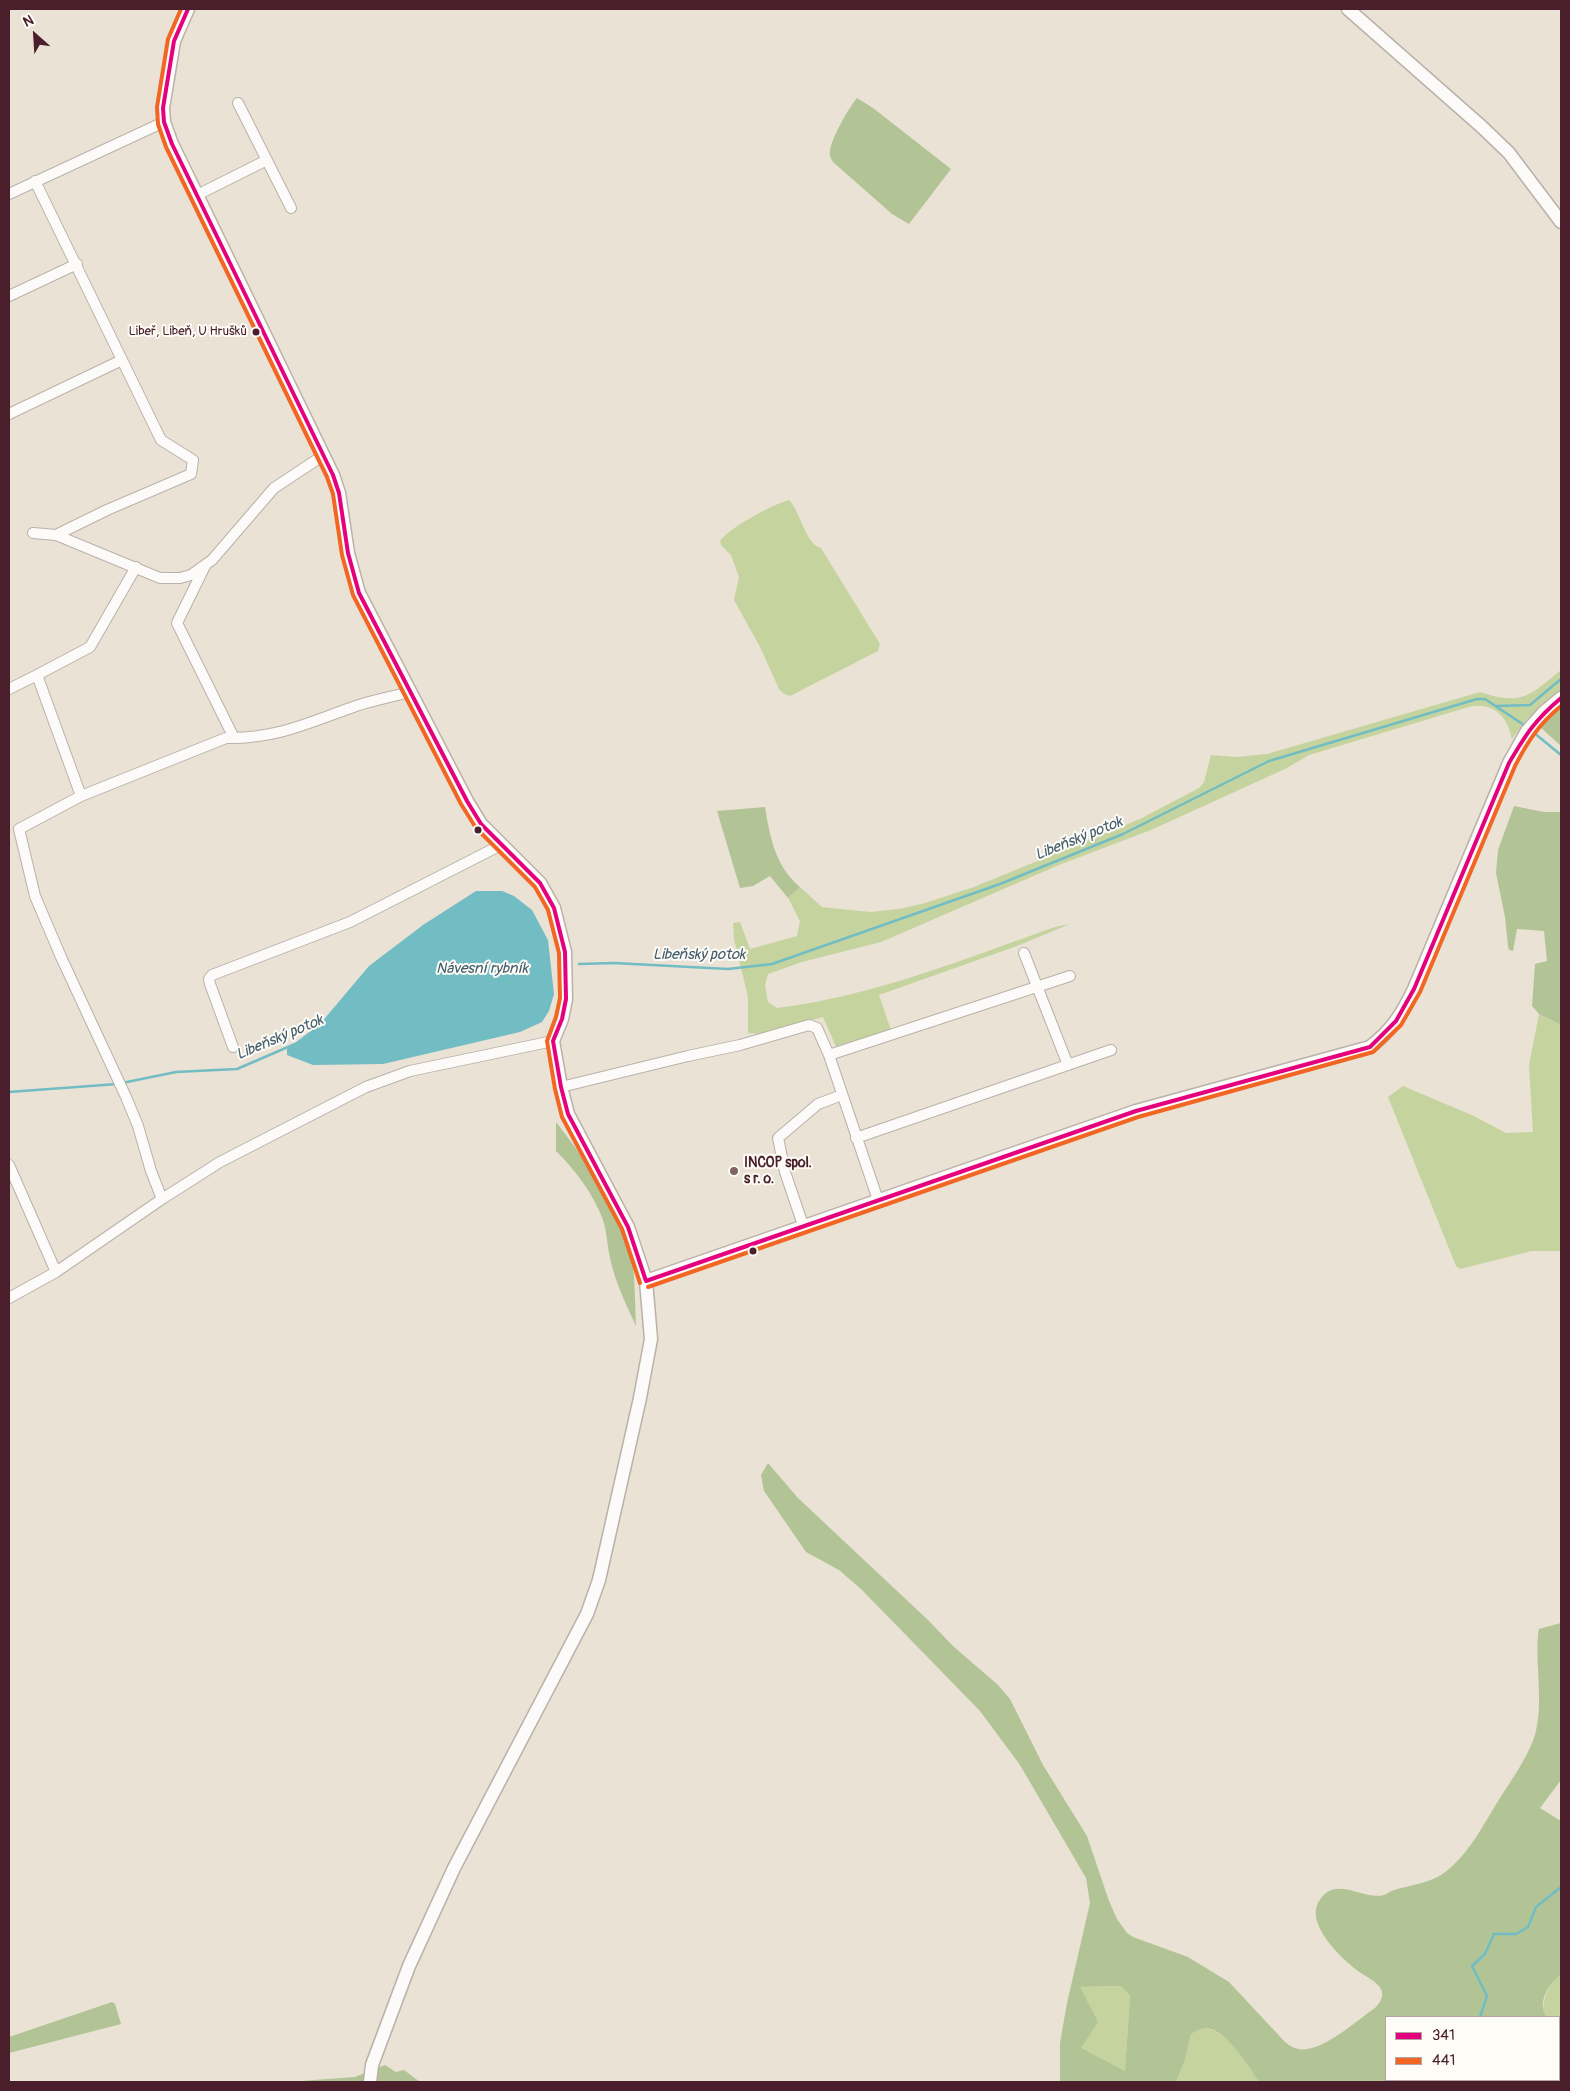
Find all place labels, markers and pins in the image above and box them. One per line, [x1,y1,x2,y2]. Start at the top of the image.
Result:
place label: Libeř, Libeň, U Hrušků [129,324,247,340]
marker: Libeř, Libeň, U Hrušků [251,327,261,337]
unlabelled marker [473,825,483,835]
place label: INCOP spol. s r. o. [744,1155,812,1188]
marker: INCOP spol. s r. o. [728,1165,740,1177]
unlabelled marker [748,1246,758,1256]

